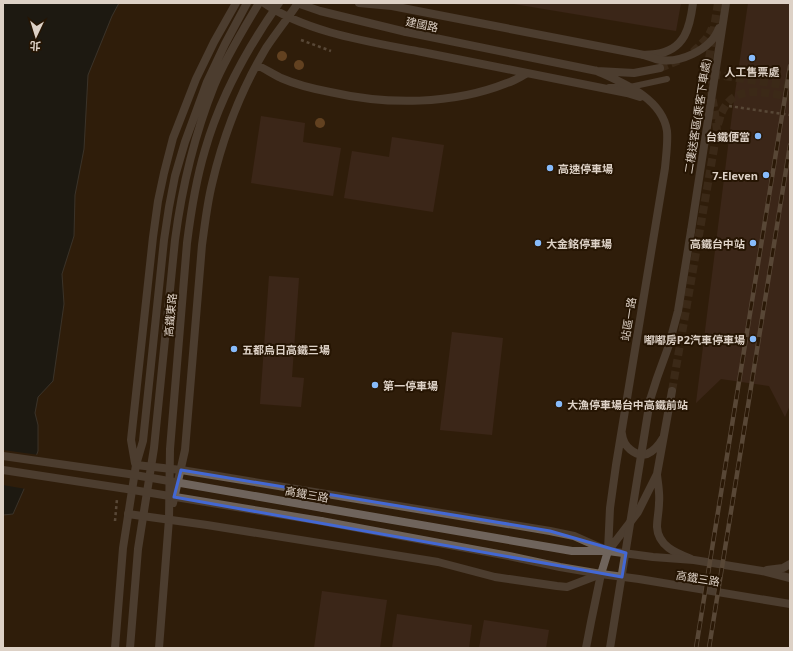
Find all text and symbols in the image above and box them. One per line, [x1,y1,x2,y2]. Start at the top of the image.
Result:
street label: 建國路 [404,13,440,35]
north arrow [16,16,56,56]
text: 北 [29,39,41,54]
marker: 人工售票處 [747,53,757,63]
street label: 二樓送客區(乘客下車處) [680,57,714,175]
place label: 人工售票處 [725,64,780,79]
place label: 台鐵便當 [706,129,750,144]
marker: 台鐵便當 [753,131,763,141]
place label: 高速停車場 [558,161,613,176]
marker: 高速停車場 [545,163,555,173]
place label: 7-Eleven [712,168,758,183]
marker: 7-Eleven [761,170,771,180]
place label: 大金銘停車場 [546,236,612,251]
place label: 高鐵台中站 [690,236,745,251]
marker: 大金銘停車場 [533,238,543,248]
marker: 高鐵台中站 [748,238,758,248]
street label: 高鐵東路 [161,292,179,338]
street label: 站區一路 [617,296,639,342]
place label: 嘟嘟房P2汽車停車場 [644,332,745,347]
marker: 嘟嘟房P2汽車停車場 [748,334,758,344]
place label: 五都烏日高鐵三場 [242,342,330,357]
marker: 五都烏日高鐵三場 [229,344,239,354]
place label: 第一停車場 [383,378,438,393]
marker: 第一停車場 [370,380,380,390]
place label: 大漁停車場台中高鐵前站 [567,397,688,412]
marker: 大漁停車場台中高鐵前站 [554,399,564,409]
street label: 高鐵三路 [284,483,330,505]
street label: 高鐵三路 [675,567,721,589]

